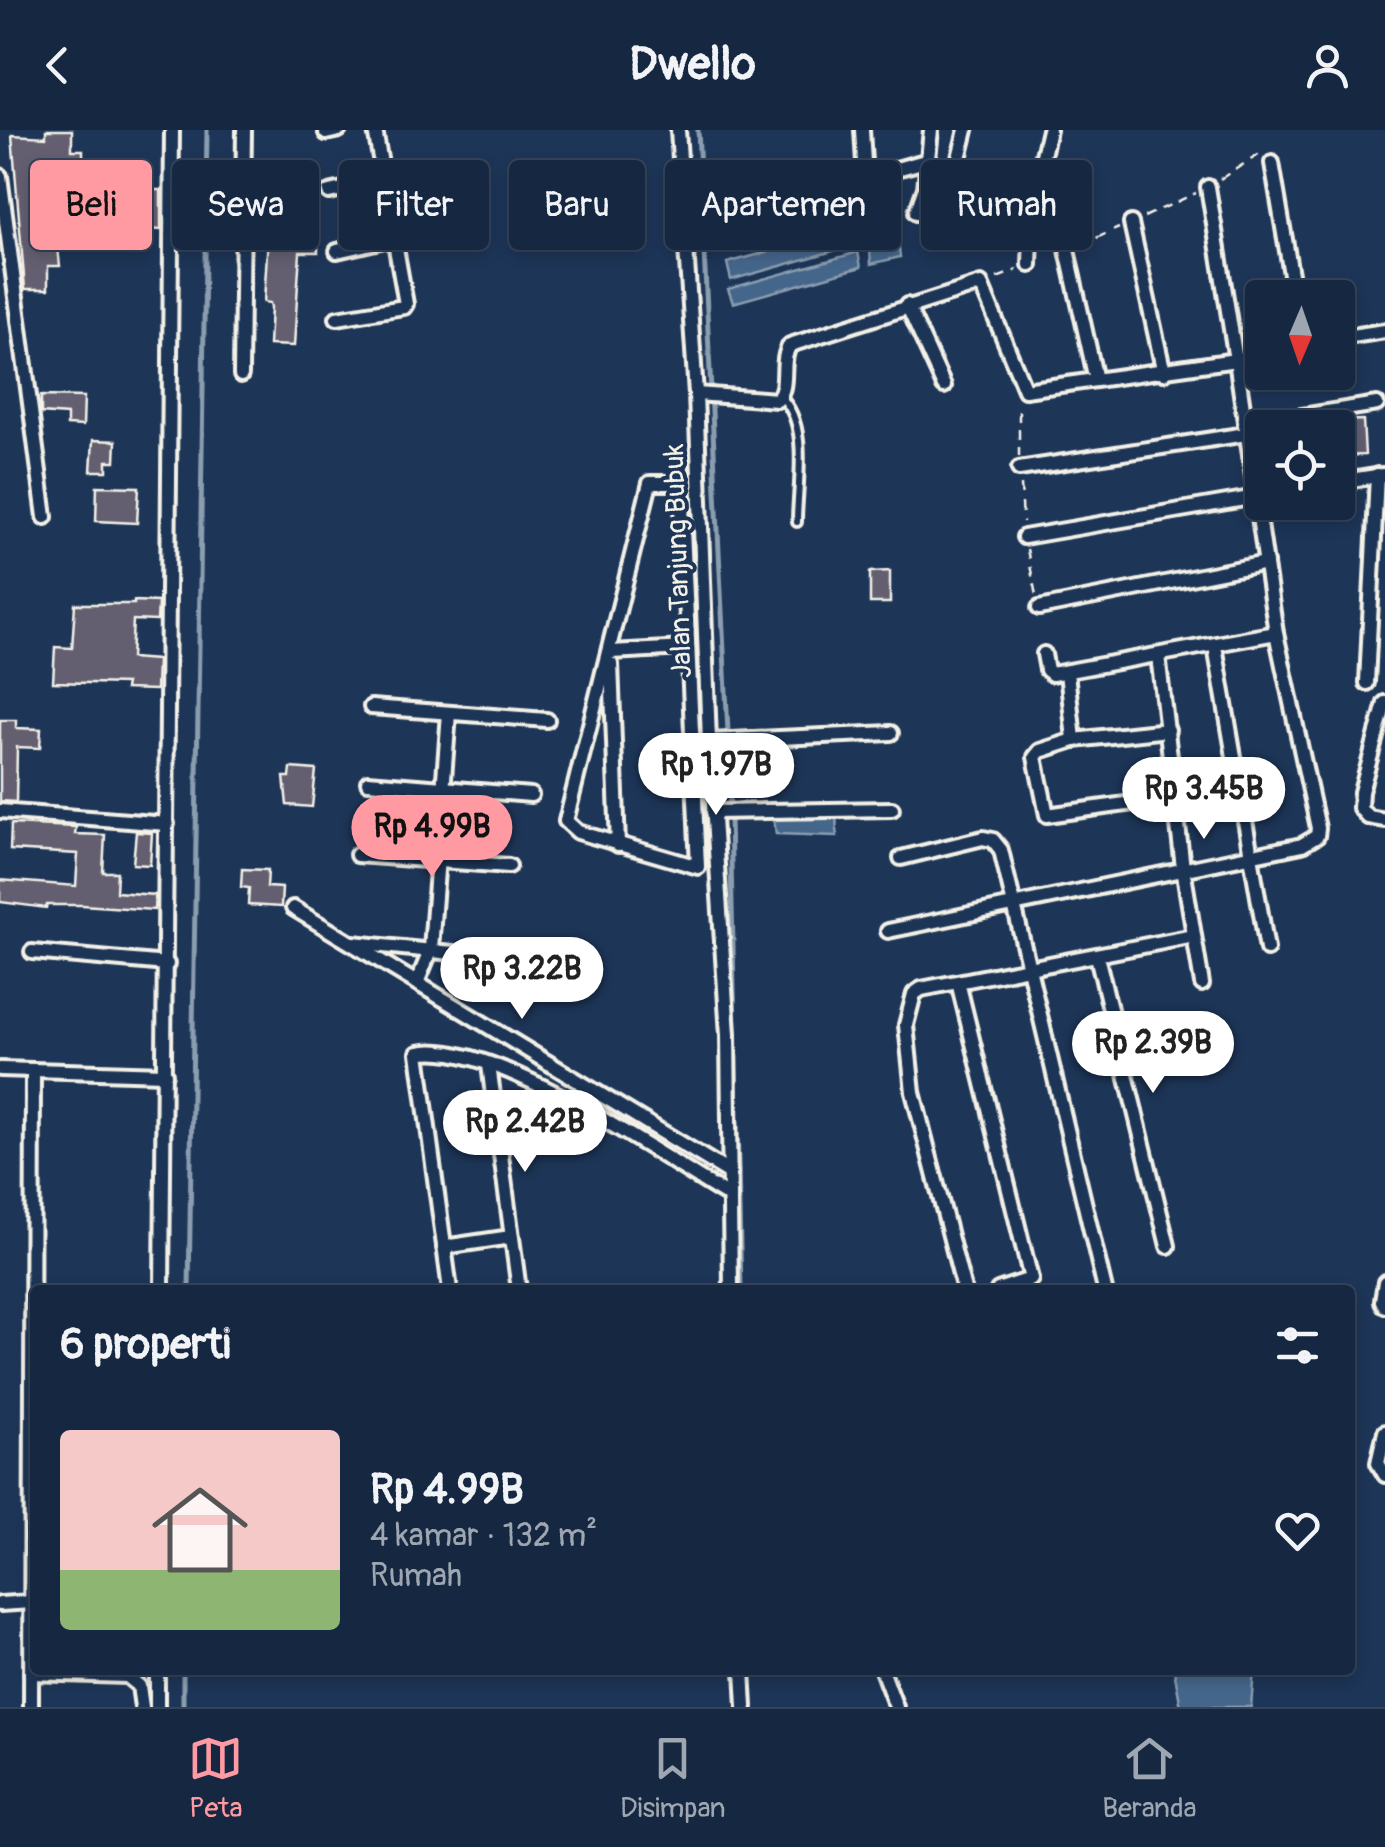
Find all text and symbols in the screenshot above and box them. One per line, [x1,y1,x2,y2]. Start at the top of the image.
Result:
text: Dwello [629,37,756,93]
icon: back [30,38,85,93]
icon: person [1300,38,1355,93]
chip: Beli [30,160,152,250]
chip: Sewa [172,160,319,250]
chip: Filter [339,160,489,250]
chip: Baru [509,160,645,250]
chip: Apartemen [665,160,901,250]
chip: Rumah [921,160,1092,250]
north arrow [1245,280,1355,390]
map controls [1245,280,1355,520]
button: locate [1245,410,1355,520]
street label: Jalan Tanjung Bubuk [657,443,700,679]
pin: Rp 1.97B [613,733,819,818]
text: Rp 1.97B [660,745,772,785]
pin: Rp 3.45B [1101,757,1307,842]
text: Rp 3.45B [1144,769,1264,809]
pin: Rp 4.99B [329,795,535,880]
text: Rp 4.99B [373,807,491,847]
pin: Rp 3.22B [419,937,625,1022]
text: Rp 3.22B [462,949,582,989]
pin: Rp 2.39B [1050,1011,1256,1096]
text: Rp 2.39B [1094,1023,1212,1063]
pin: Rp 2.42B [422,1090,628,1175]
text: Rp 2.42B [465,1102,585,1142]
icon: filters [1270,1318,1325,1373]
text: 6 properti [60,1319,230,1371]
text: Rp 4.99B [370,1464,524,1516]
icon: home [140,1470,260,1590]
icon: heart [1270,1503,1325,1558]
text: 4 kamar · 132 m² [370,1516,597,1556]
text: Rumah [370,1556,462,1596]
tab: Peta [188,1731,243,1826]
tab: Disimpan [620,1731,726,1826]
tab: Beranda [1102,1731,1197,1826]

